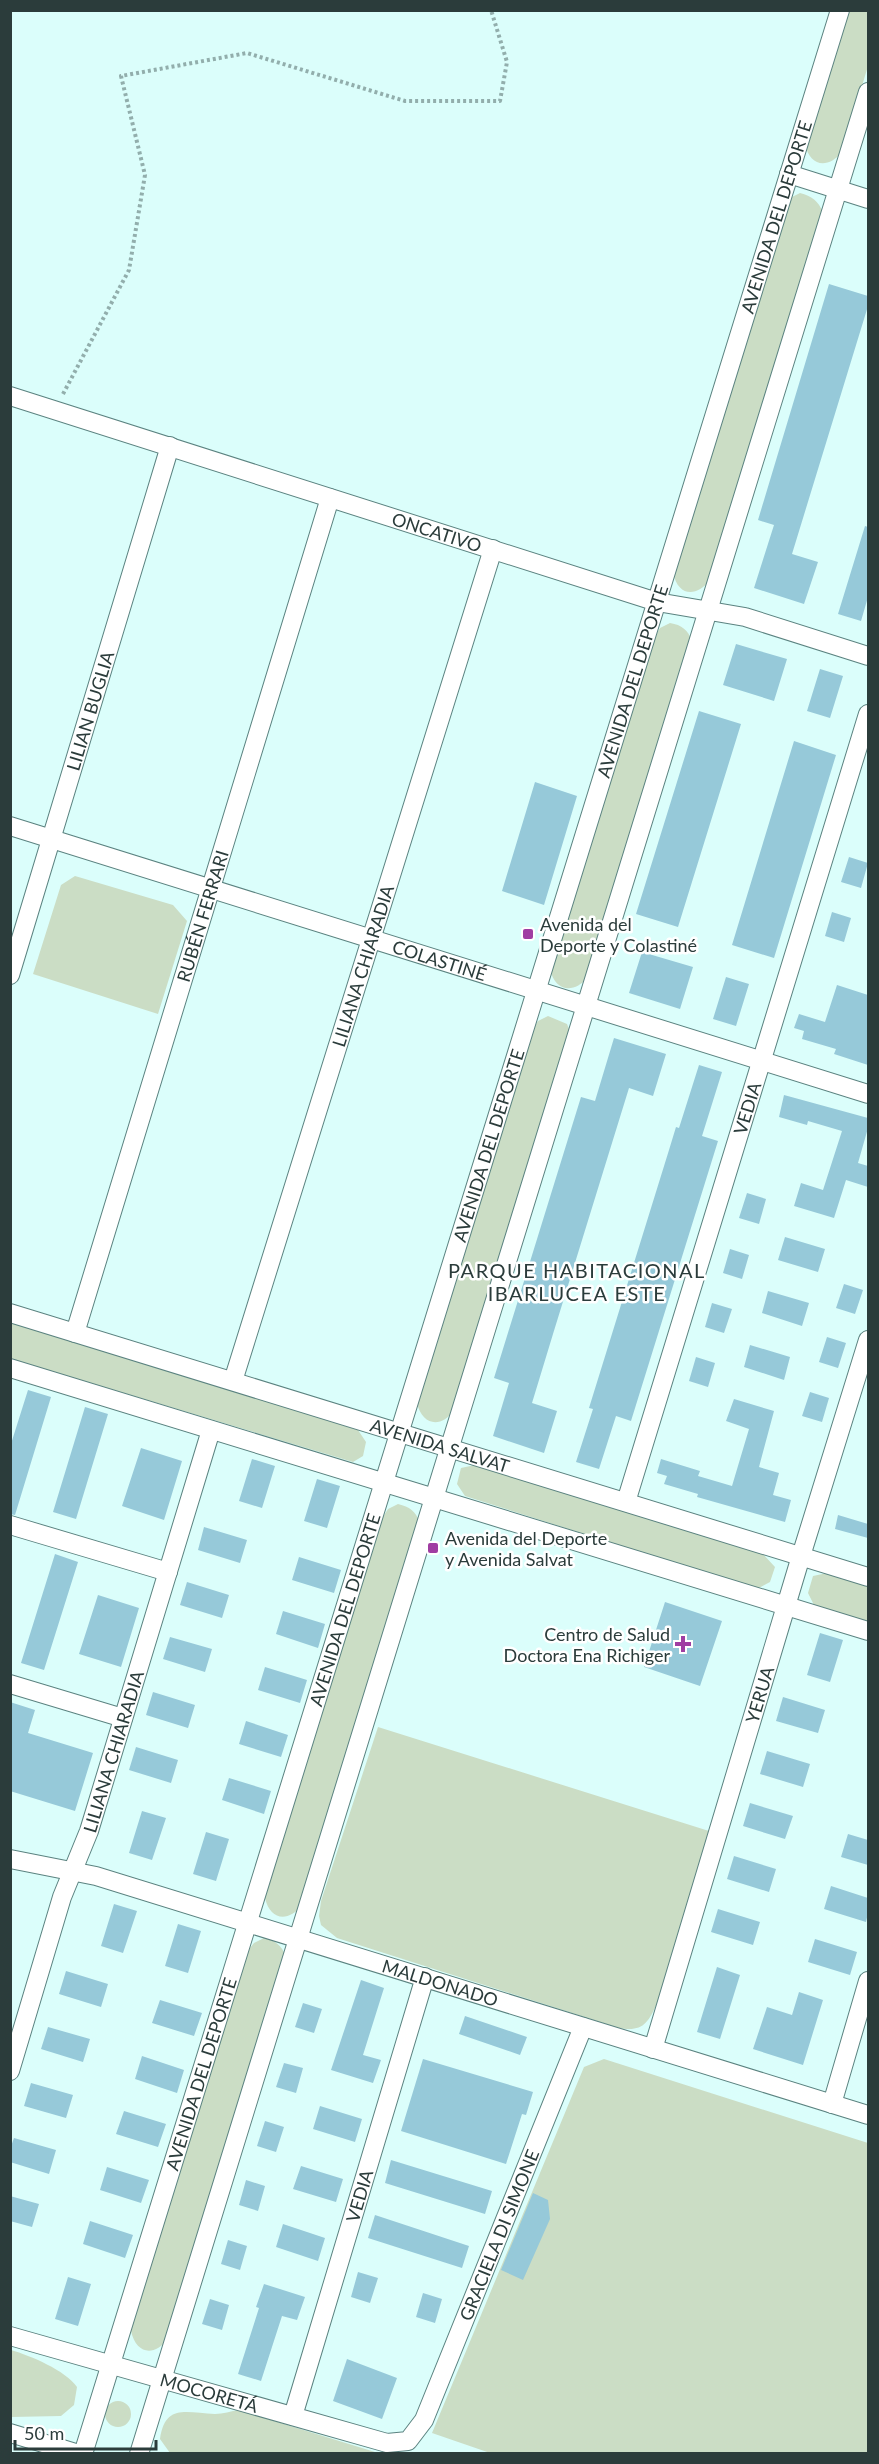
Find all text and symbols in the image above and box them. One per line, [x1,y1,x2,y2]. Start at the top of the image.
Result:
street label: AVENIDA DEL DEPORTE [736,118,816,316]
street label: ONCATIVO [389,507,485,557]
street label: AVENIDA DEL DEPORTE [592,582,672,780]
street label: LILIAN BUGLIA [61,648,119,773]
street label: RUBÉN FERRARI [172,848,233,985]
street label: LILIANA CHIARADIA [327,881,399,1049]
place label: Avenida del Deporte y Colastiné [540,913,697,956]
marker: Avenida del Deporte y Colastiné [521,927,535,941]
street label: COLASTINÉ [390,935,489,985]
street label: AVENIDA DEL DEPORTE [448,1046,529,1245]
street label: VEDIA [729,1079,766,1137]
district label: PARQUE HABITACIONAL IBARLUCEA ESTE [448,1258,706,1305]
street label: AVENIDA SALVAT [368,1414,513,1477]
street label: AVENIDA DEL DEPORTE [304,1510,385,1709]
place label: Avenida del Deporte y Avenida Salvat [445,1527,607,1570]
marker: Avenida del Deporte y Avenida Salvat [426,1541,440,1555]
place label: Centro de Salud Doctora Ena Richiger [504,1623,670,1666]
marker: Centro de Salud Doctora Ena Richiger [674,1635,692,1653]
street label: YERUA [741,1663,778,1726]
street label: LILIANA CHIARADIA [78,1667,148,1835]
street label: MALDONADO [379,1954,501,2011]
street label: AVENIDA DEL DEPORTE [161,1975,241,2173]
street label: GRACIELA DI SIMONE [454,2146,543,2324]
street label: VEDIA [341,2166,378,2225]
street label: MOCORETÁ [158,2368,261,2417]
scale bar [15,2413,156,2451]
text: 50 m [24,2422,64,2444]

